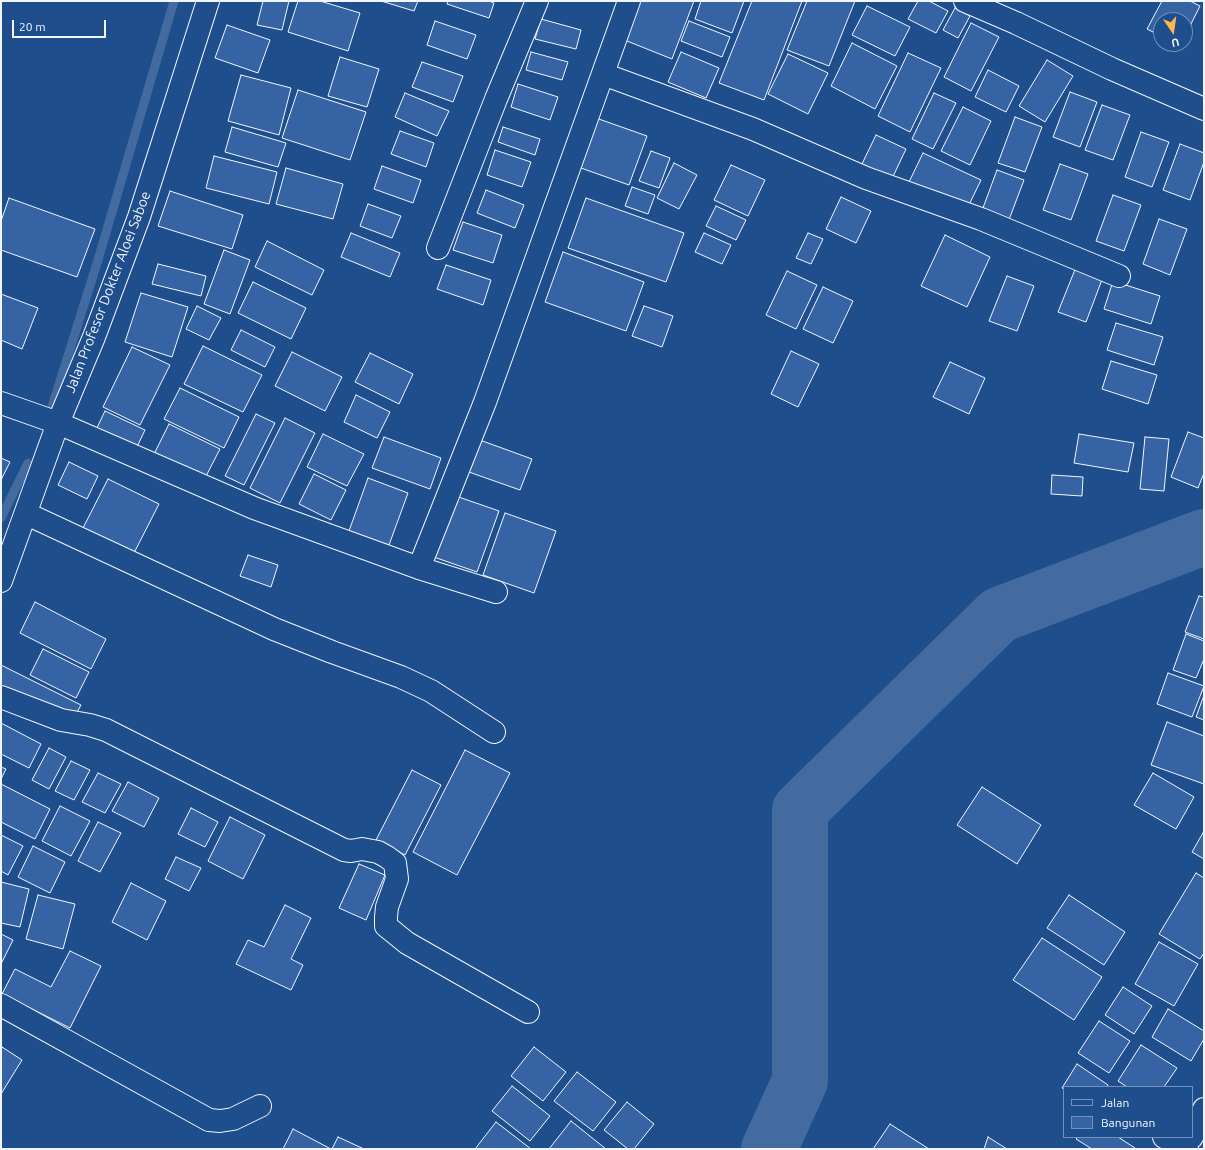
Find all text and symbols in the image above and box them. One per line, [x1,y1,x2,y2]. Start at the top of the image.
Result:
scale bar [14,12,108,38]
north arrow [1153,12,1193,52]
text: 20 m [19,20,46,33]
text: U [1170,36,1181,49]
street label: Jalan Profesor Dokter Aloei Saboe [62,189,154,395]
legend [1063,1086,1193,1138]
text: Jalan [1101,1096,1129,1109]
text: Bangunan [1101,1116,1155,1129]

